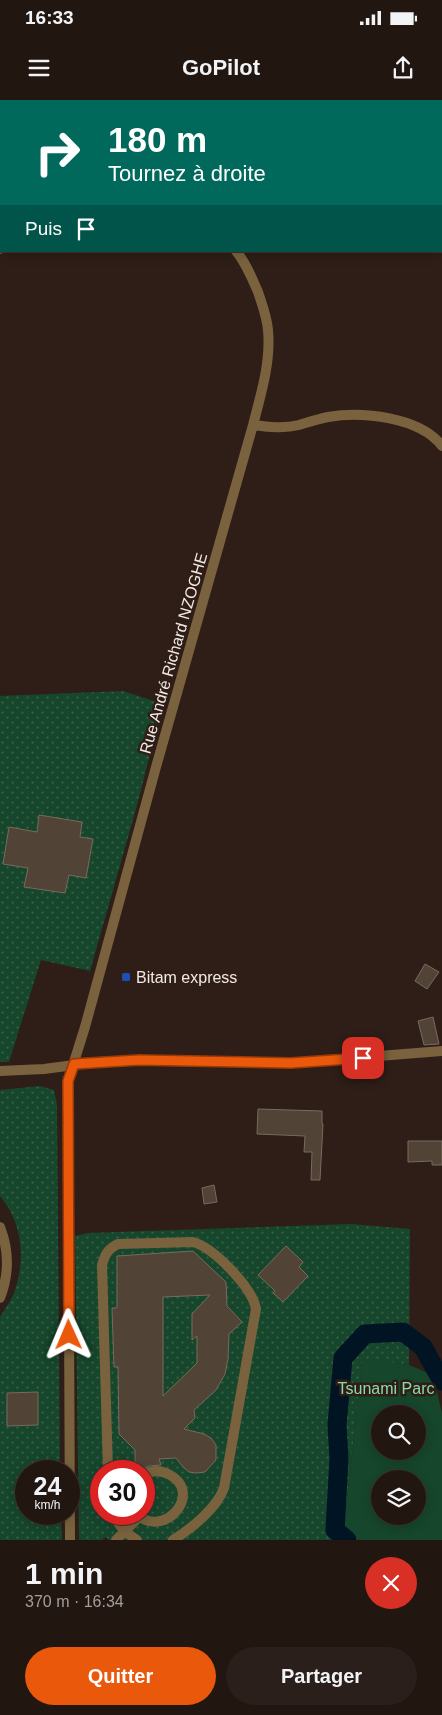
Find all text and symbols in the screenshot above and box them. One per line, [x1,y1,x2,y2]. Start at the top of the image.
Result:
text: 16:33 [25,7,74,28]
icon: menu [25,54,53,82]
icon: share [389,54,417,82]
text: GoPilot [182,55,260,80]
icon: right [25,120,90,185]
text: 180 m [108,120,207,159]
text: Tournez à droite [108,161,266,186]
icon: arrive [72,215,100,243]
text: Puis [25,218,62,239]
street label: Rue André Richard NZOGHE [137,551,210,755]
place label: Bitam express [136,969,237,986]
marker: Bitam express [120,971,132,983]
pin [342,1037,384,1079]
icon: arrive [349,1044,377,1072]
position arrow [42,1308,94,1360]
park label: Tsunami Parc [338,1380,434,1397]
map controls [371,1405,426,1525]
button: search [371,1405,426,1460]
speed limit sign: 30 [90,1460,155,1525]
button: layers [371,1470,426,1525]
text: 24 [34,1472,61,1500]
text: km/h [34,1498,61,1512]
text: 1 min [25,1557,103,1590]
button: close [365,1557,417,1609]
text: 370 m · 16:34 [25,1593,124,1610]
button: Quitter [25,1647,216,1705]
button: Partager [226,1647,417,1705]

